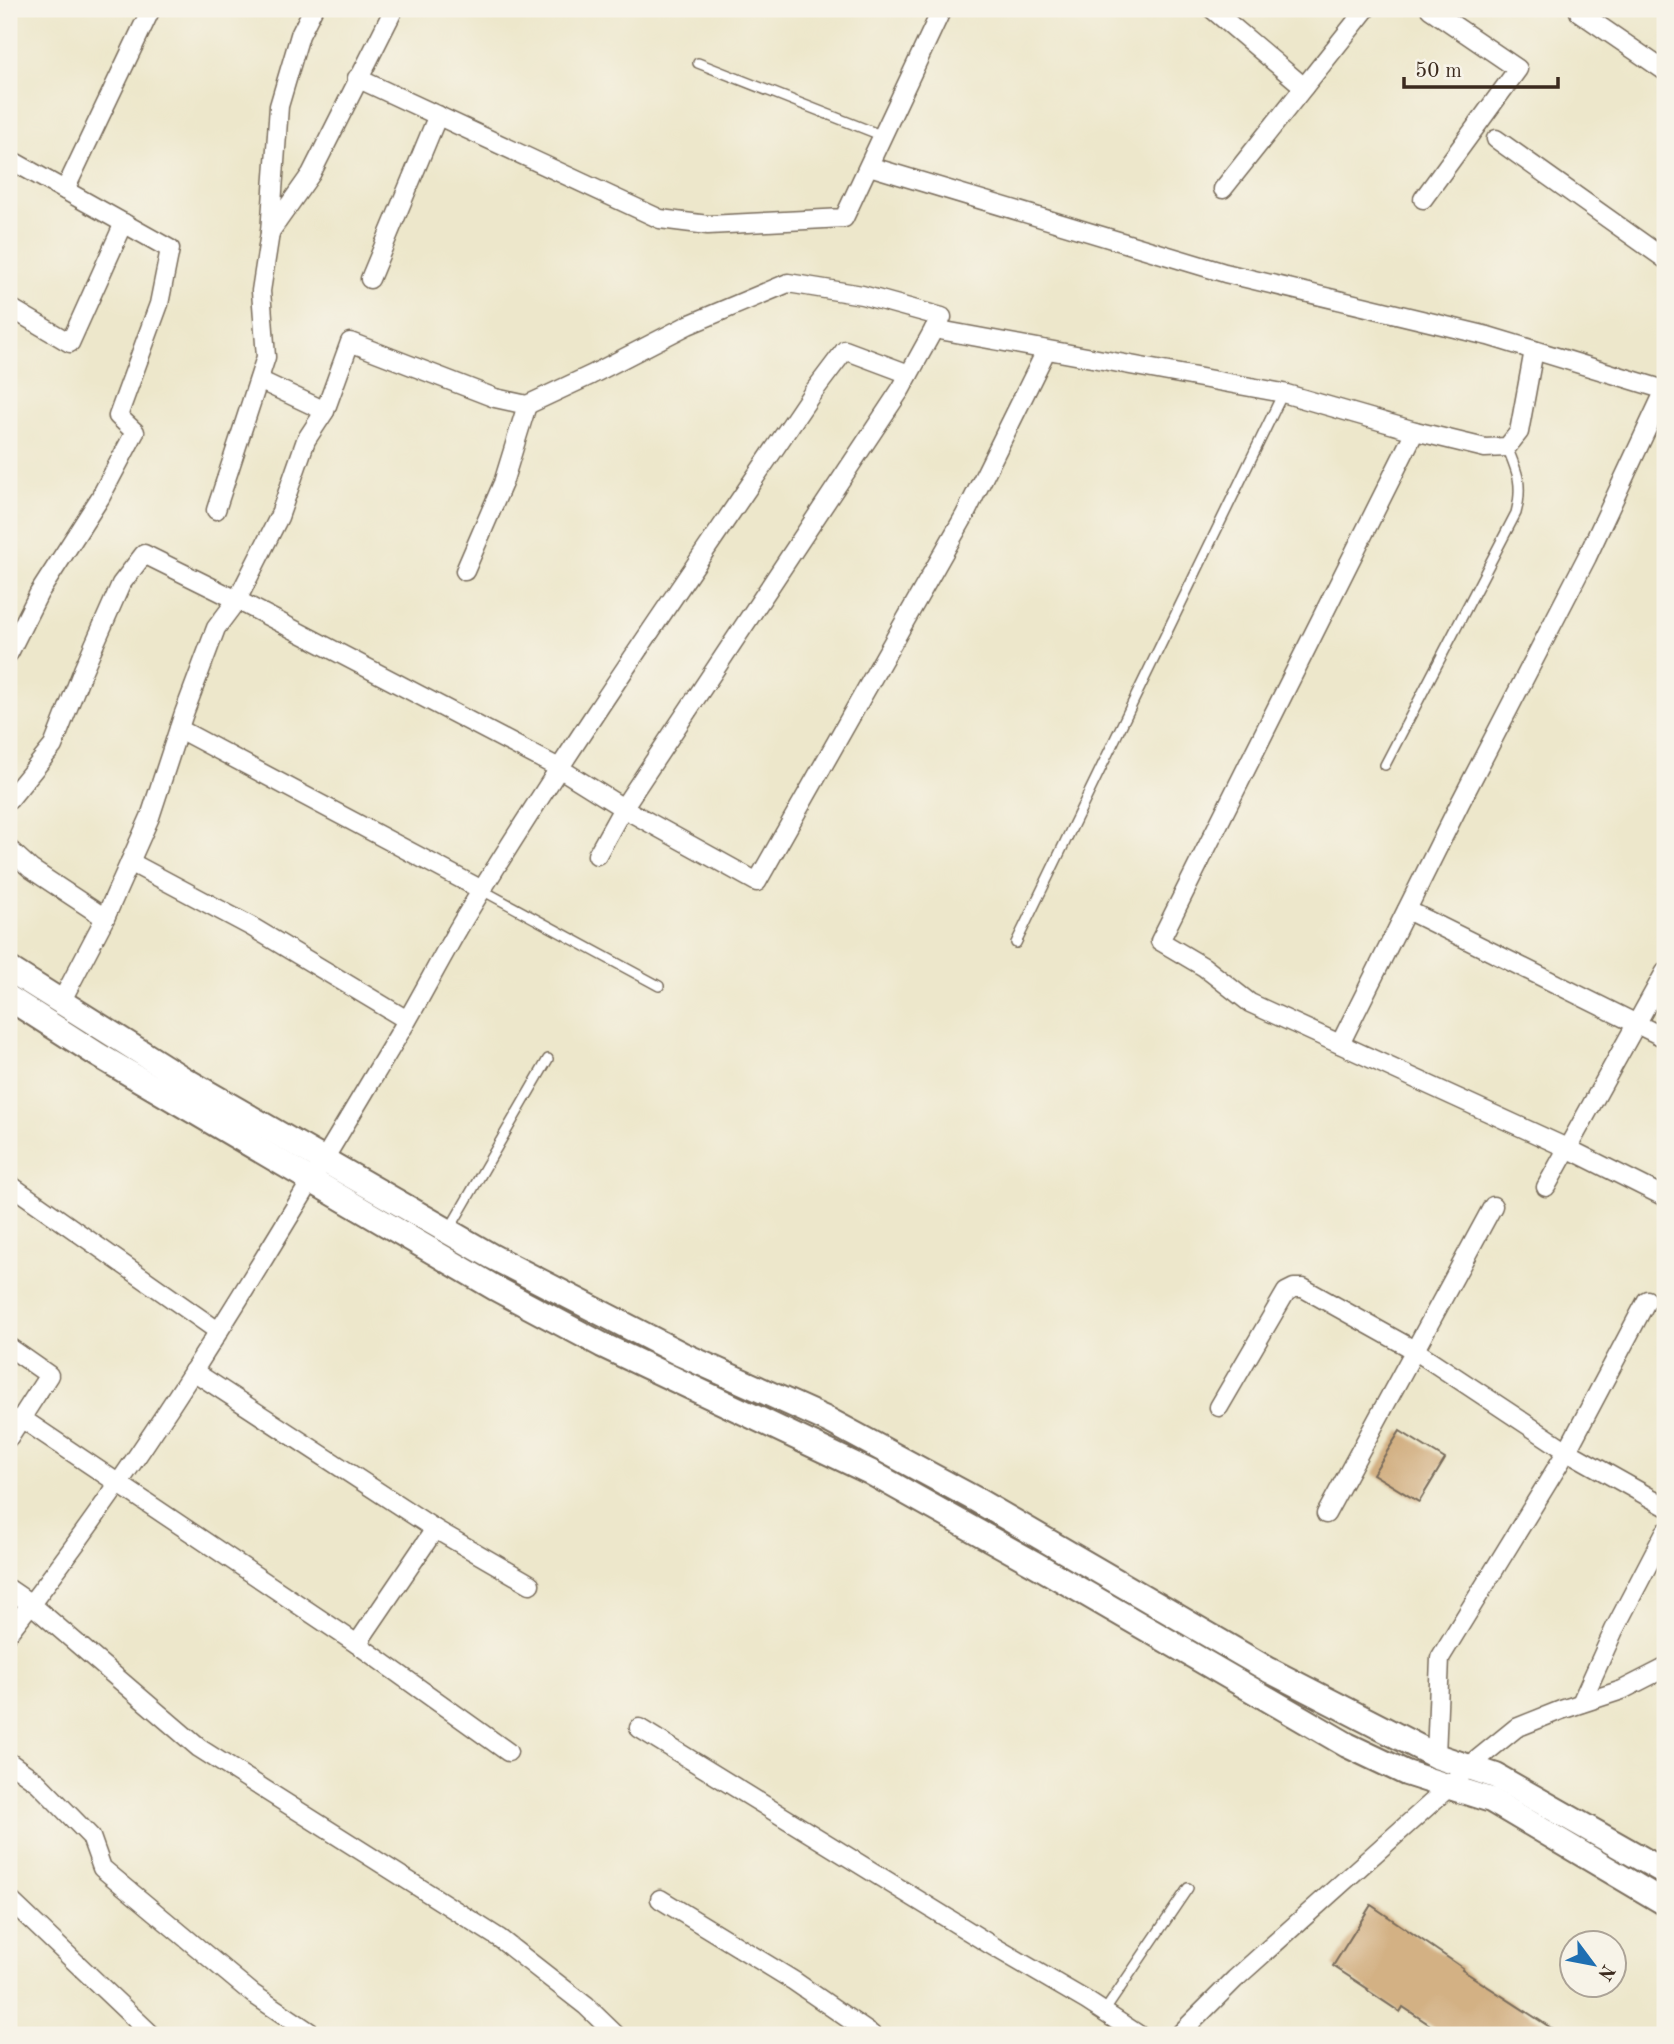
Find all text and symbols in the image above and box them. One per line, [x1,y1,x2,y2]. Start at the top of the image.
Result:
scale bar [1404,46,1558,90]
text: 50 m [1415,61,1462,82]
north arrow [1558,1928,1628,1998]
text: N [1593,1960,1617,1983]

